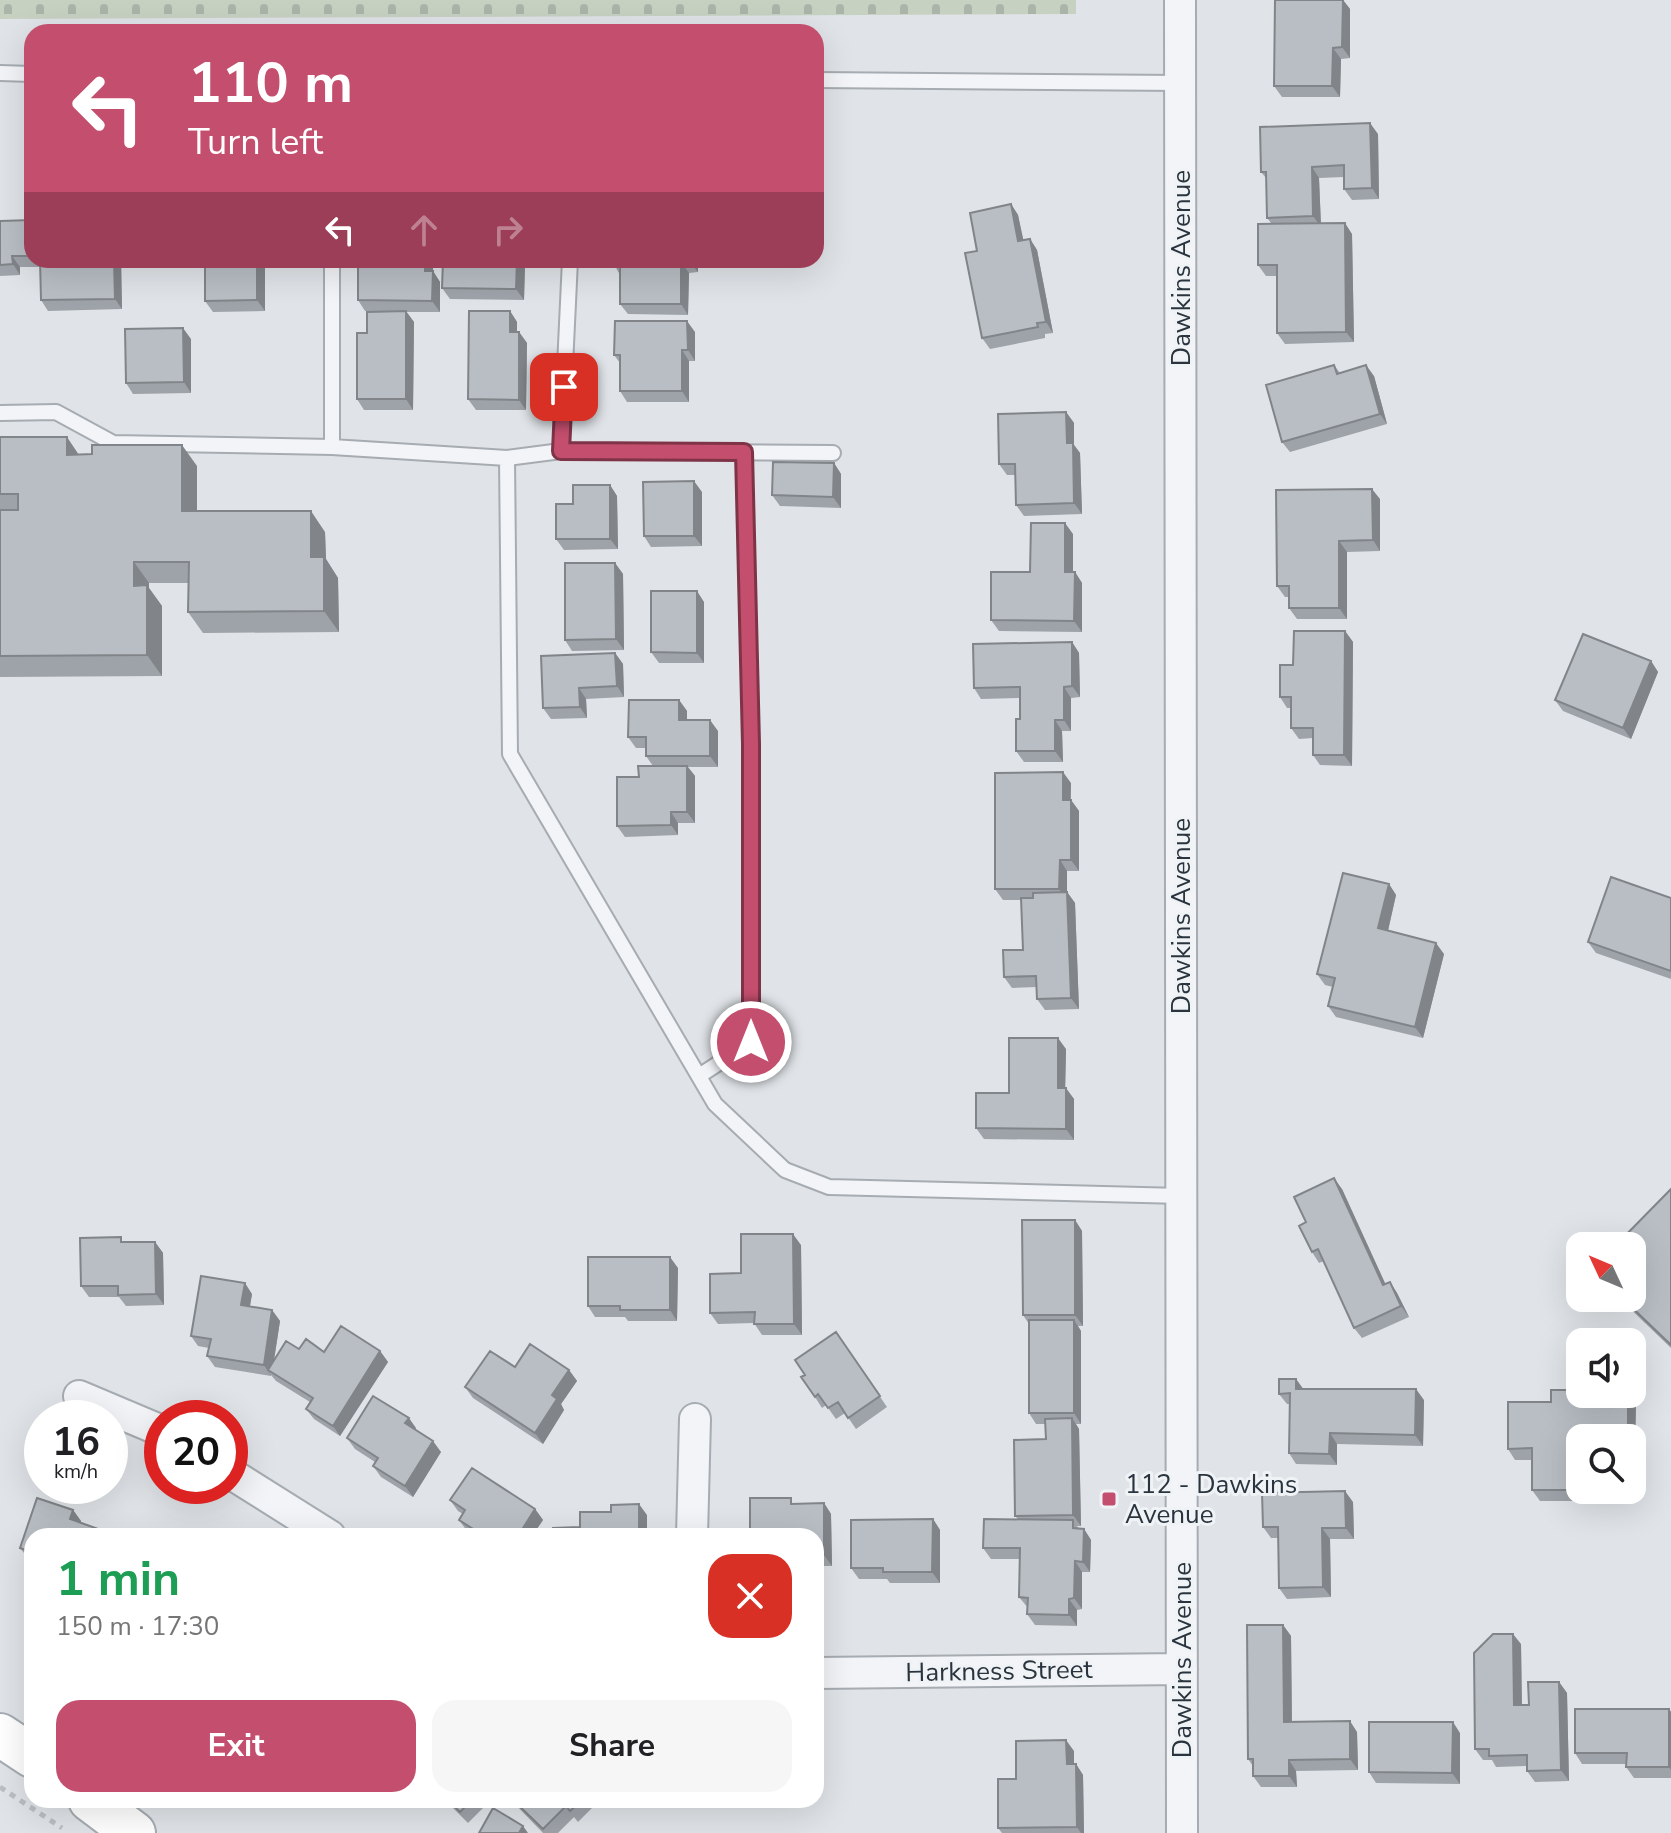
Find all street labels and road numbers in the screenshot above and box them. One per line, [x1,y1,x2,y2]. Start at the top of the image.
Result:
street label: Dawkins Avenue [1164,170,1199,366]
street label: Dawkins Avenue [1164,818,1199,1014]
street label: Dawkins Avenue [1165,1562,1200,1758]
street label: Harkness Street [905,1652,1094,1690]

